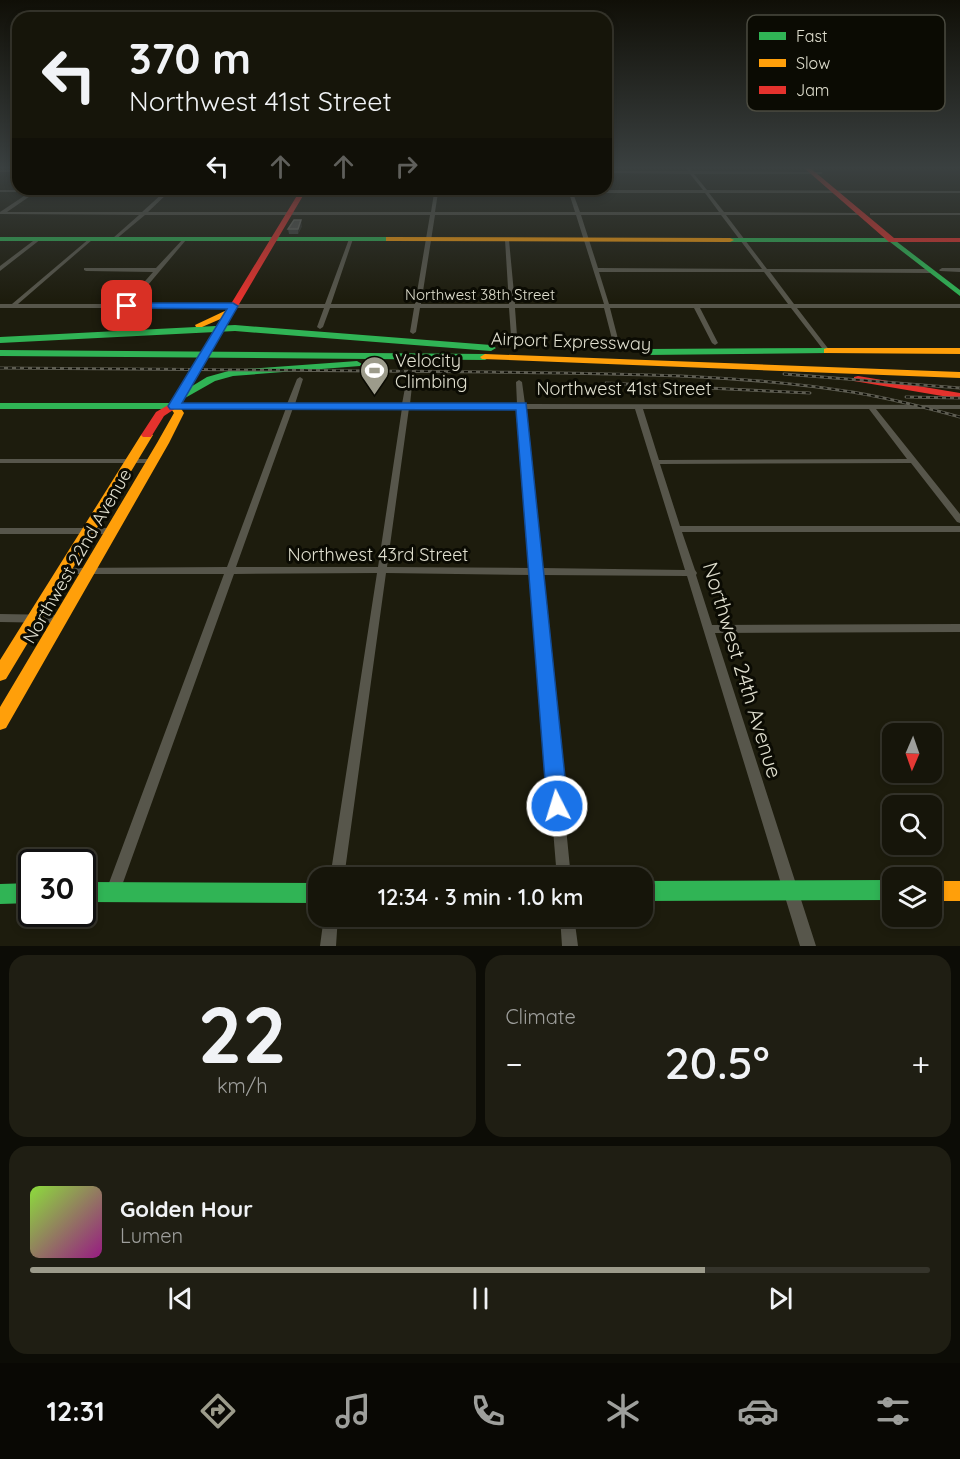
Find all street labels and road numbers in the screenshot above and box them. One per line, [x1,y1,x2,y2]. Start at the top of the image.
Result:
street label: Northwest 38th Street [405,285,555,304]
street label: Airport Expressway [490,327,652,355]
street label: Northwest 41st Street [536,377,712,400]
street label: Northwest 22nd Avenue [18,464,136,648]
street label: Northwest 43rd Street [288,543,468,566]
street label: Northwest 24th Avenue [698,559,788,781]

